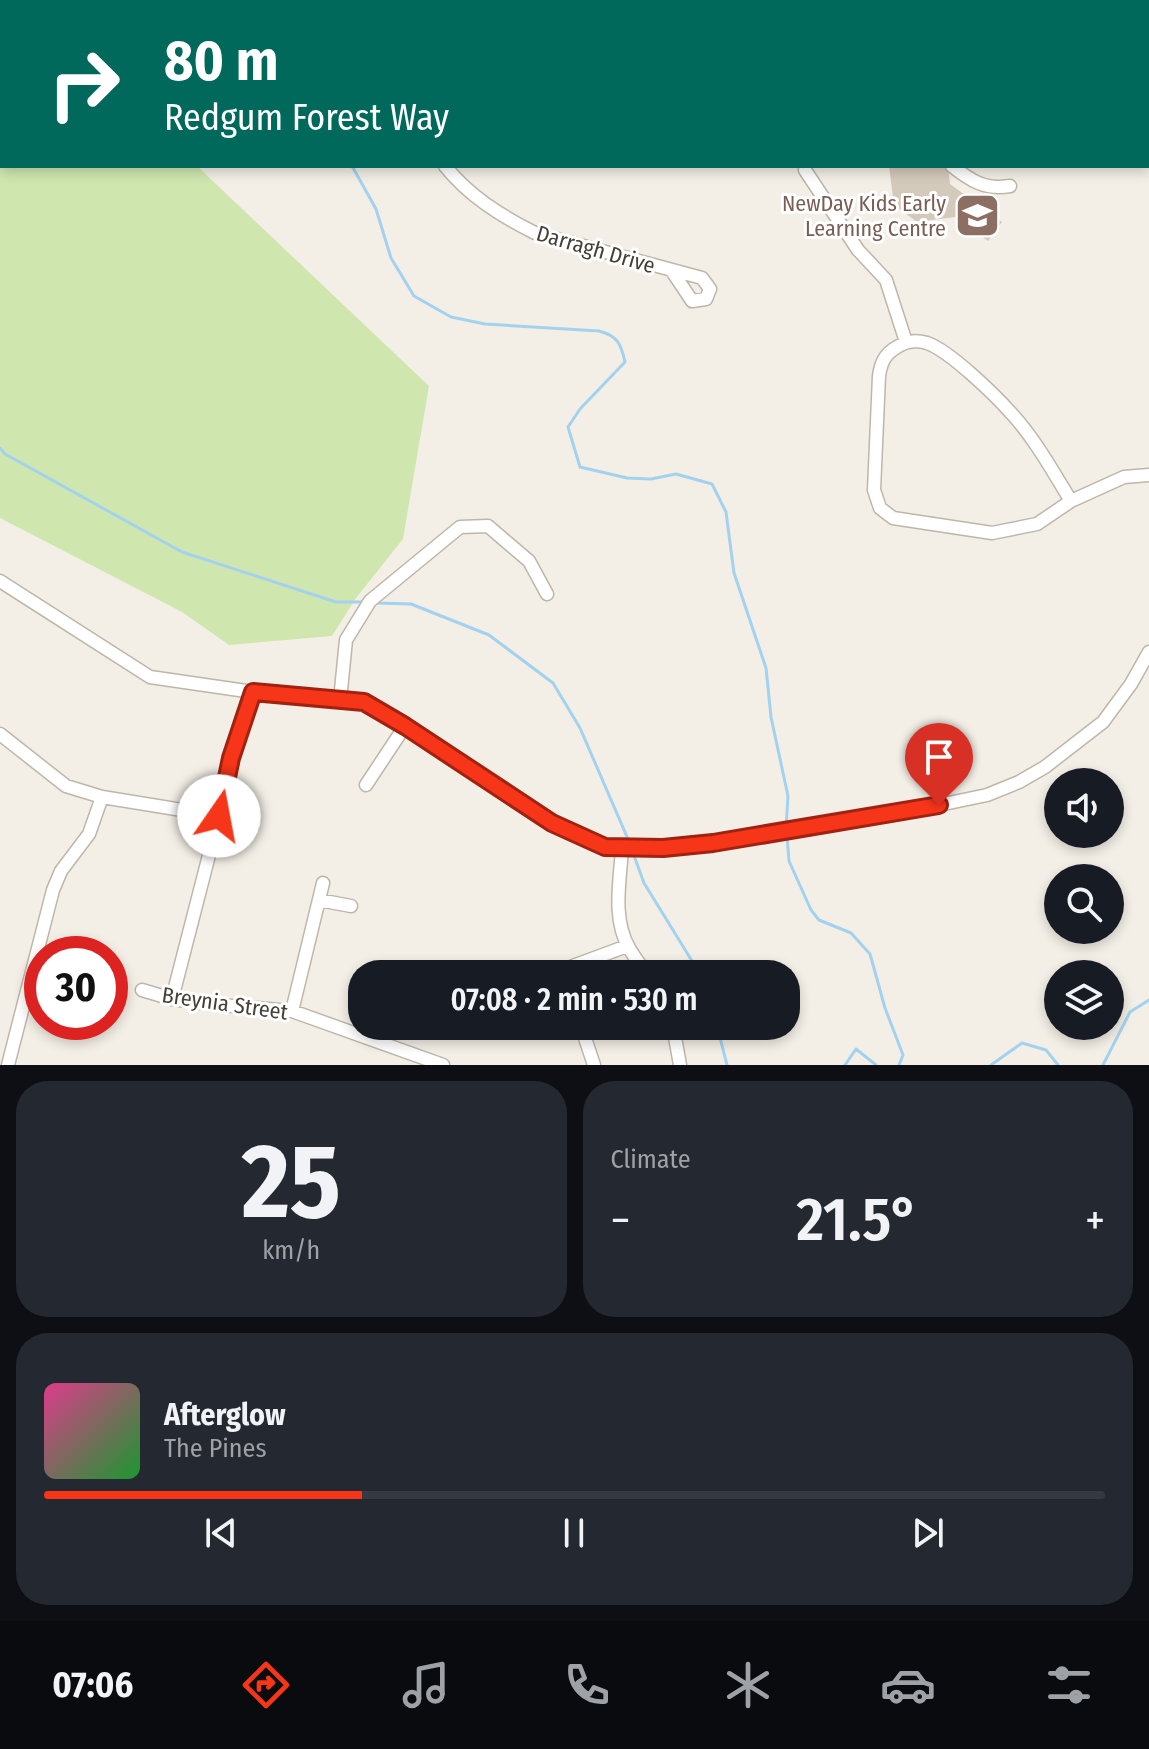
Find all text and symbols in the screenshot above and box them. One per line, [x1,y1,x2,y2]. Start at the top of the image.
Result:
text: 80 m [164,28,279,95]
icon: right [32,32,136,136]
text: Redgum Forest Way [164,96,449,140]
place label: NewDay Kids Early Learning Centre [782,190,946,242]
school or university icon: NewDay Kids Early Learning Centre [953,192,1001,240]
street label: Darragh Drive [533,220,658,279]
pin [905,723,973,805]
icon: arrive [917,735,961,779]
map controls [1044,768,1124,1040]
button: sound [1044,768,1124,848]
position arrow [177,774,261,858]
button: search [1044,864,1124,944]
speed limit sign: 30 [24,936,128,1040]
button: layers [1044,960,1124,1040]
street label: Breynia Street [160,981,290,1026]
text: 07:08 · 2 min · 530 m [451,982,697,1018]
text: 25 [242,1120,341,1245]
text: Climate [611,1144,691,1175]
text: 21.5° [797,1184,919,1256]
text: − [611,1194,630,1247]
text: + [1085,1194,1105,1247]
text: km/h [262,1235,320,1266]
text: Afterglow [164,1397,286,1433]
text: The Pines [164,1433,267,1464]
icon: previous [199,1511,243,1555]
icon: pause [552,1511,596,1555]
icon: next [906,1511,950,1555]
icon: directions [238,1657,294,1713]
icon: music [398,1657,454,1713]
icon: phone [559,1657,615,1713]
icon: climate [720,1657,776,1713]
icon: car [880,1657,936,1713]
icon: filters [1041,1657,1097,1713]
text: 07:06 [52,1663,133,1707]

